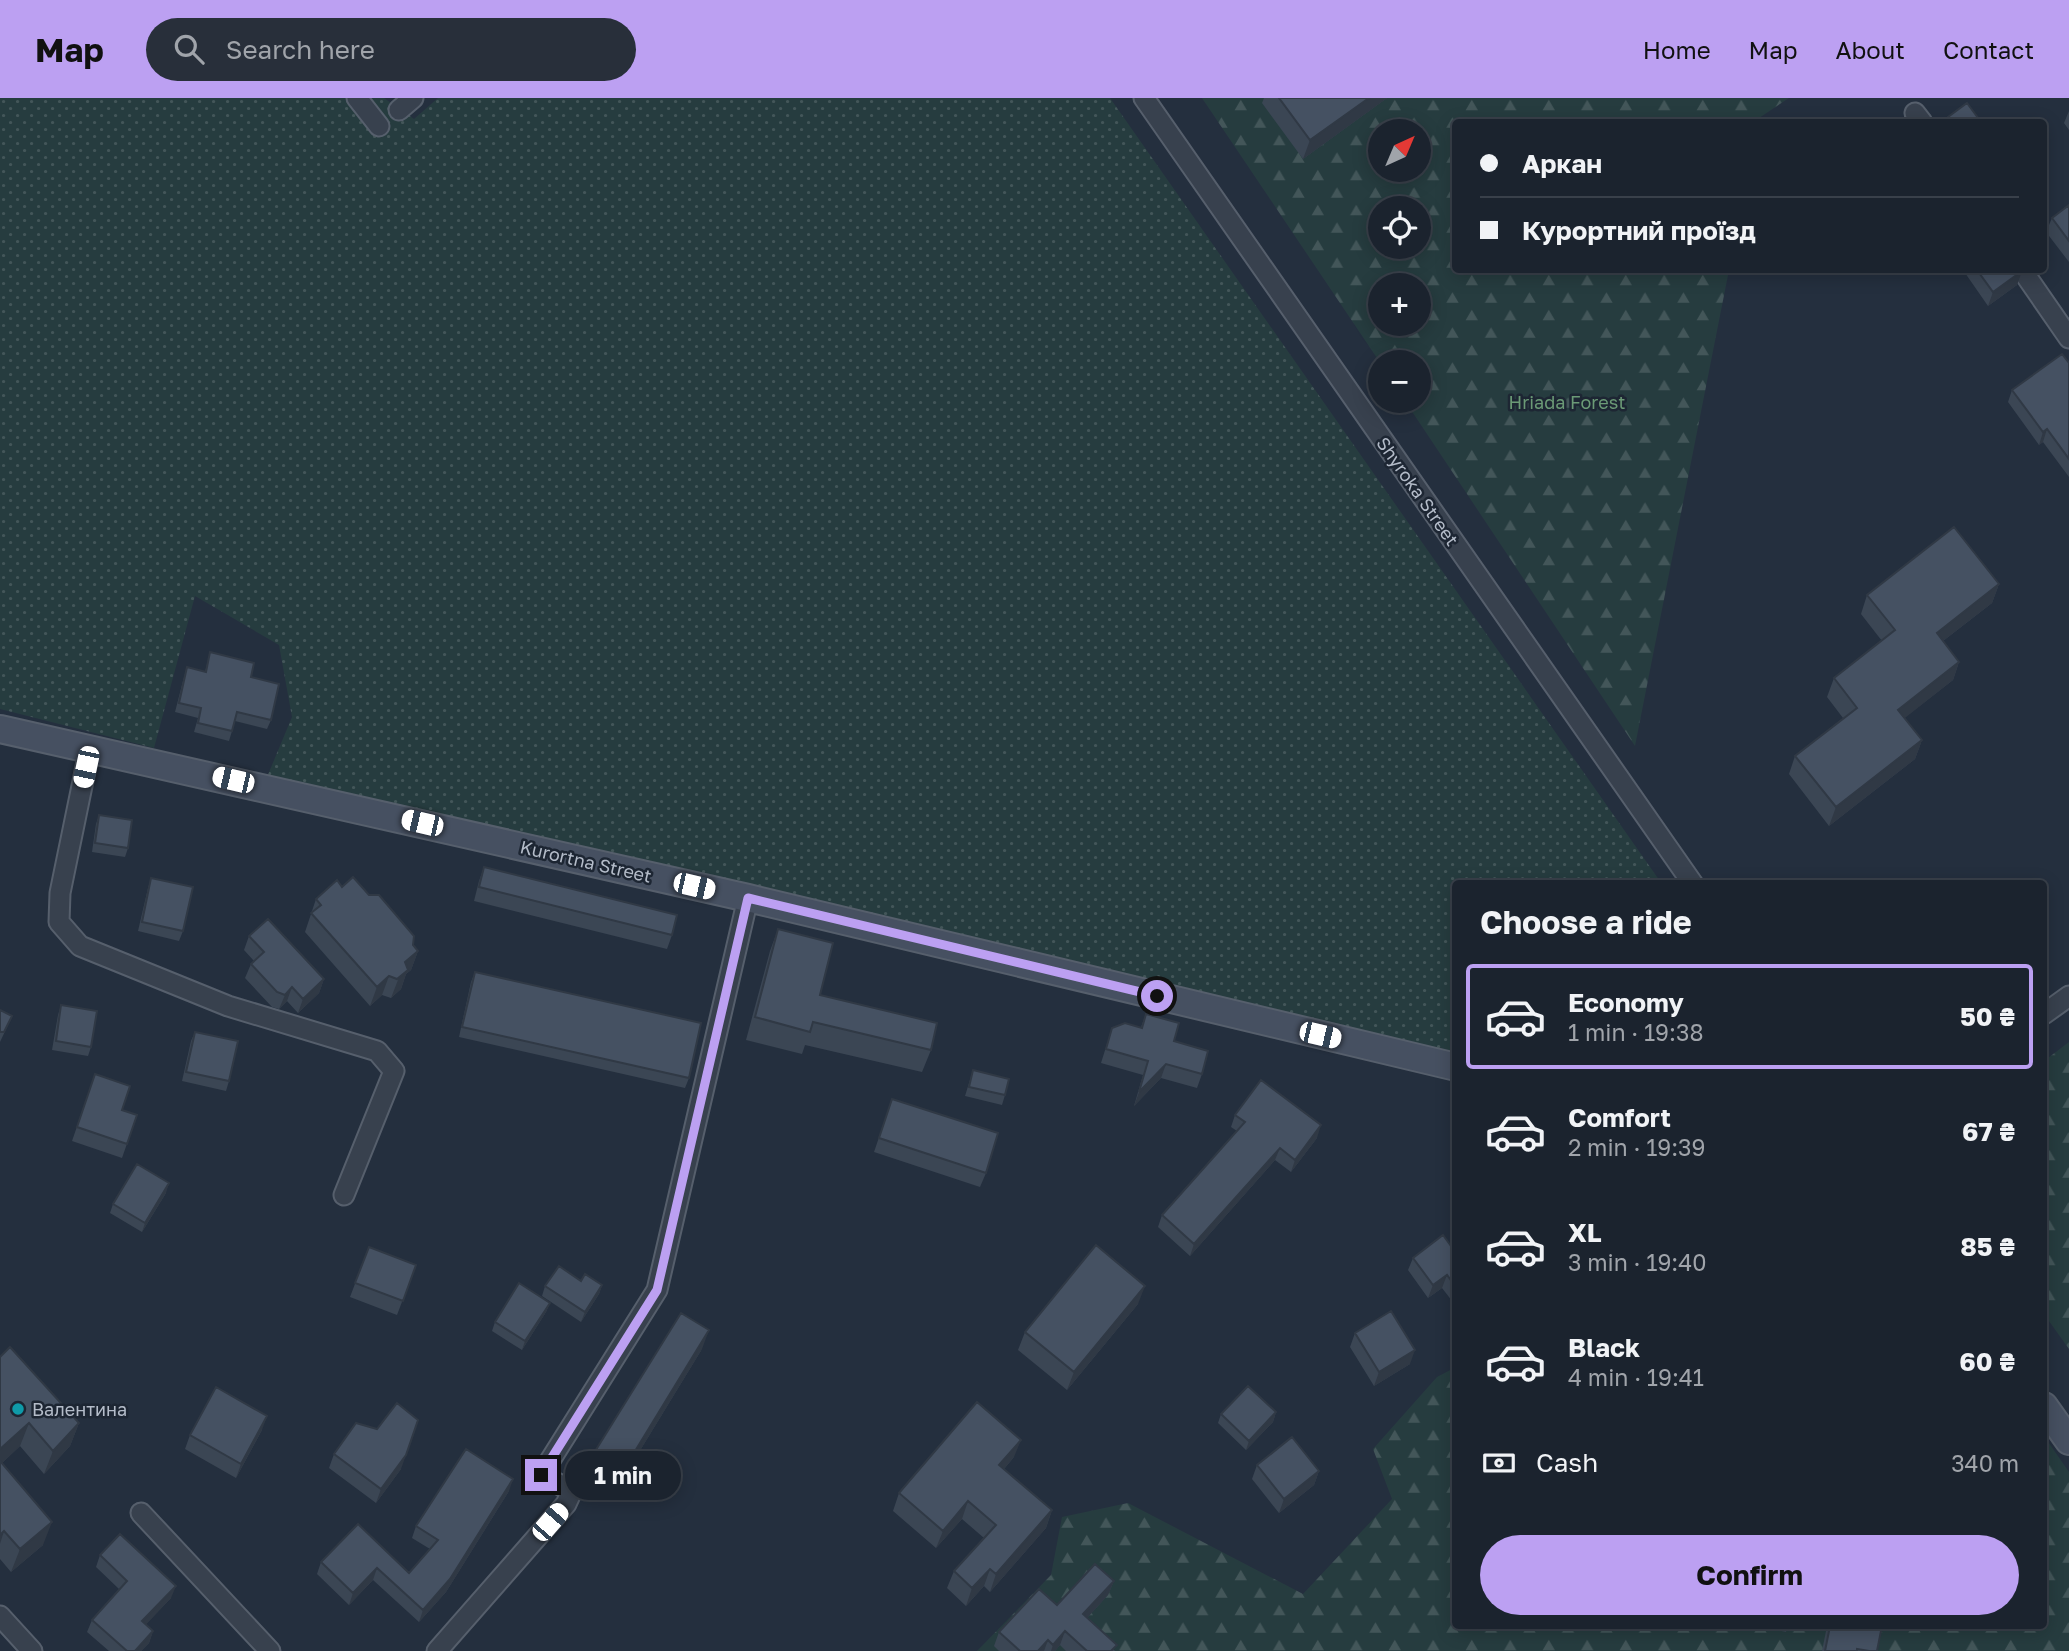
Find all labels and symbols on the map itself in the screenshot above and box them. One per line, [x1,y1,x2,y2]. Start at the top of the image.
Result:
north arrow [1368,119,1432,182]
park label: Hriada Forest [1509,391,1625,413]
street label: Shyroka Street [1372,432,1464,550]
car [72,744,101,790]
car [211,765,256,795]
car [400,808,445,838]
street label: Kurortna Street [518,835,654,887]
car [672,871,717,901]
route start [1141,980,1173,1012]
car [1298,1020,1343,1050]
place label: Валентина [32,1398,127,1420]
marker: Валентина [10,1401,26,1417]
callout: 1 min [566,1450,681,1500]
route end [525,1459,557,1491]
car [529,1499,572,1545]

